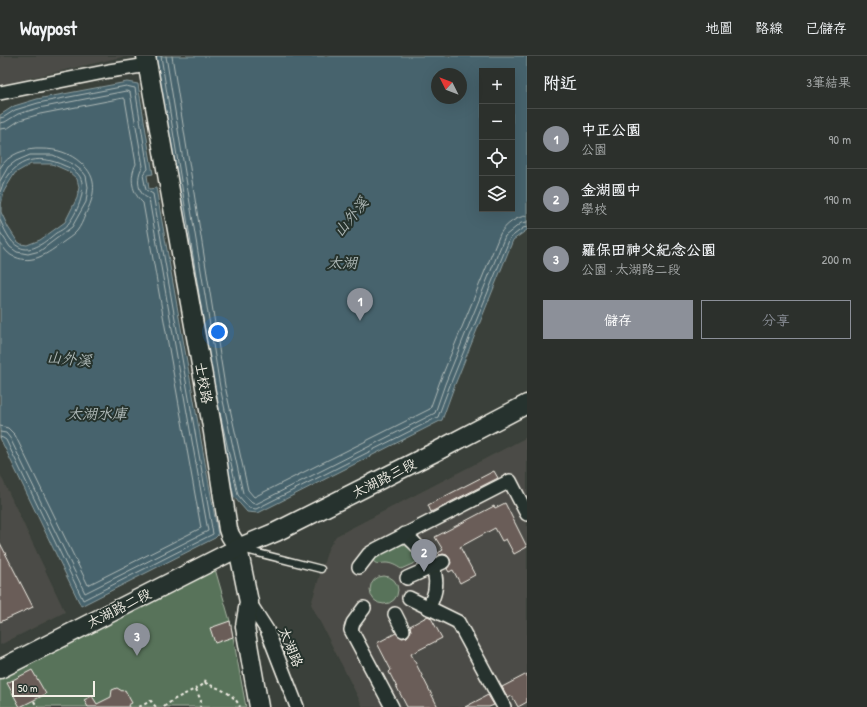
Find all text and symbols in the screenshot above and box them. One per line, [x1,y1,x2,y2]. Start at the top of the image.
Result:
text: Waypost [20,15,77,41]
text: 地圖 [705,18,733,37]
text: 路線 [755,18,783,37]
text: 已儲存 [805,18,847,37]
north arrow [431,68,467,104]
map controls [479,68,515,212]
button: + [479,68,515,104]
text: 附近 [543,71,577,94]
text: 3筆結果 [806,73,851,91]
button: − [479,104,515,140]
text: 中正公園 [581,119,641,140]
text: 1 [554,130,558,148]
text: 90 m [829,130,851,148]
button: locate [479,140,515,176]
text: 公園 [581,140,607,158]
button: layers [479,176,515,212]
text: 金湖國中 [581,179,641,200]
text: 2 [553,190,559,208]
text: 190 m [824,190,851,208]
water label: 山外溪 [328,192,374,241]
text: 學校 [581,200,607,218]
text: 羅保田神父紀念公園 [581,239,716,260]
text: 3 [553,250,559,268]
text: 200 m [821,250,851,268]
water label: 太湖 [327,252,359,273]
text: 公園 · 太湖路二段 [581,260,681,278]
pin: 1 [347,288,373,321]
button: 儲存 [543,300,693,339]
button: 分享 [701,300,851,339]
your location [208,322,228,342]
water label: 山外溪 [46,346,93,371]
street label: 士校路 [191,361,217,405]
water label: 太湖水庫 [67,403,129,424]
street label: 太湖路三段 [348,453,419,502]
pin: 2 [411,539,437,572]
street label: 太湖路二段 [83,583,154,632]
pin: 3 [124,623,150,656]
street label: 太湖路 [275,624,308,670]
scale bar [12,679,95,698]
text: 50 m [18,681,38,695]

